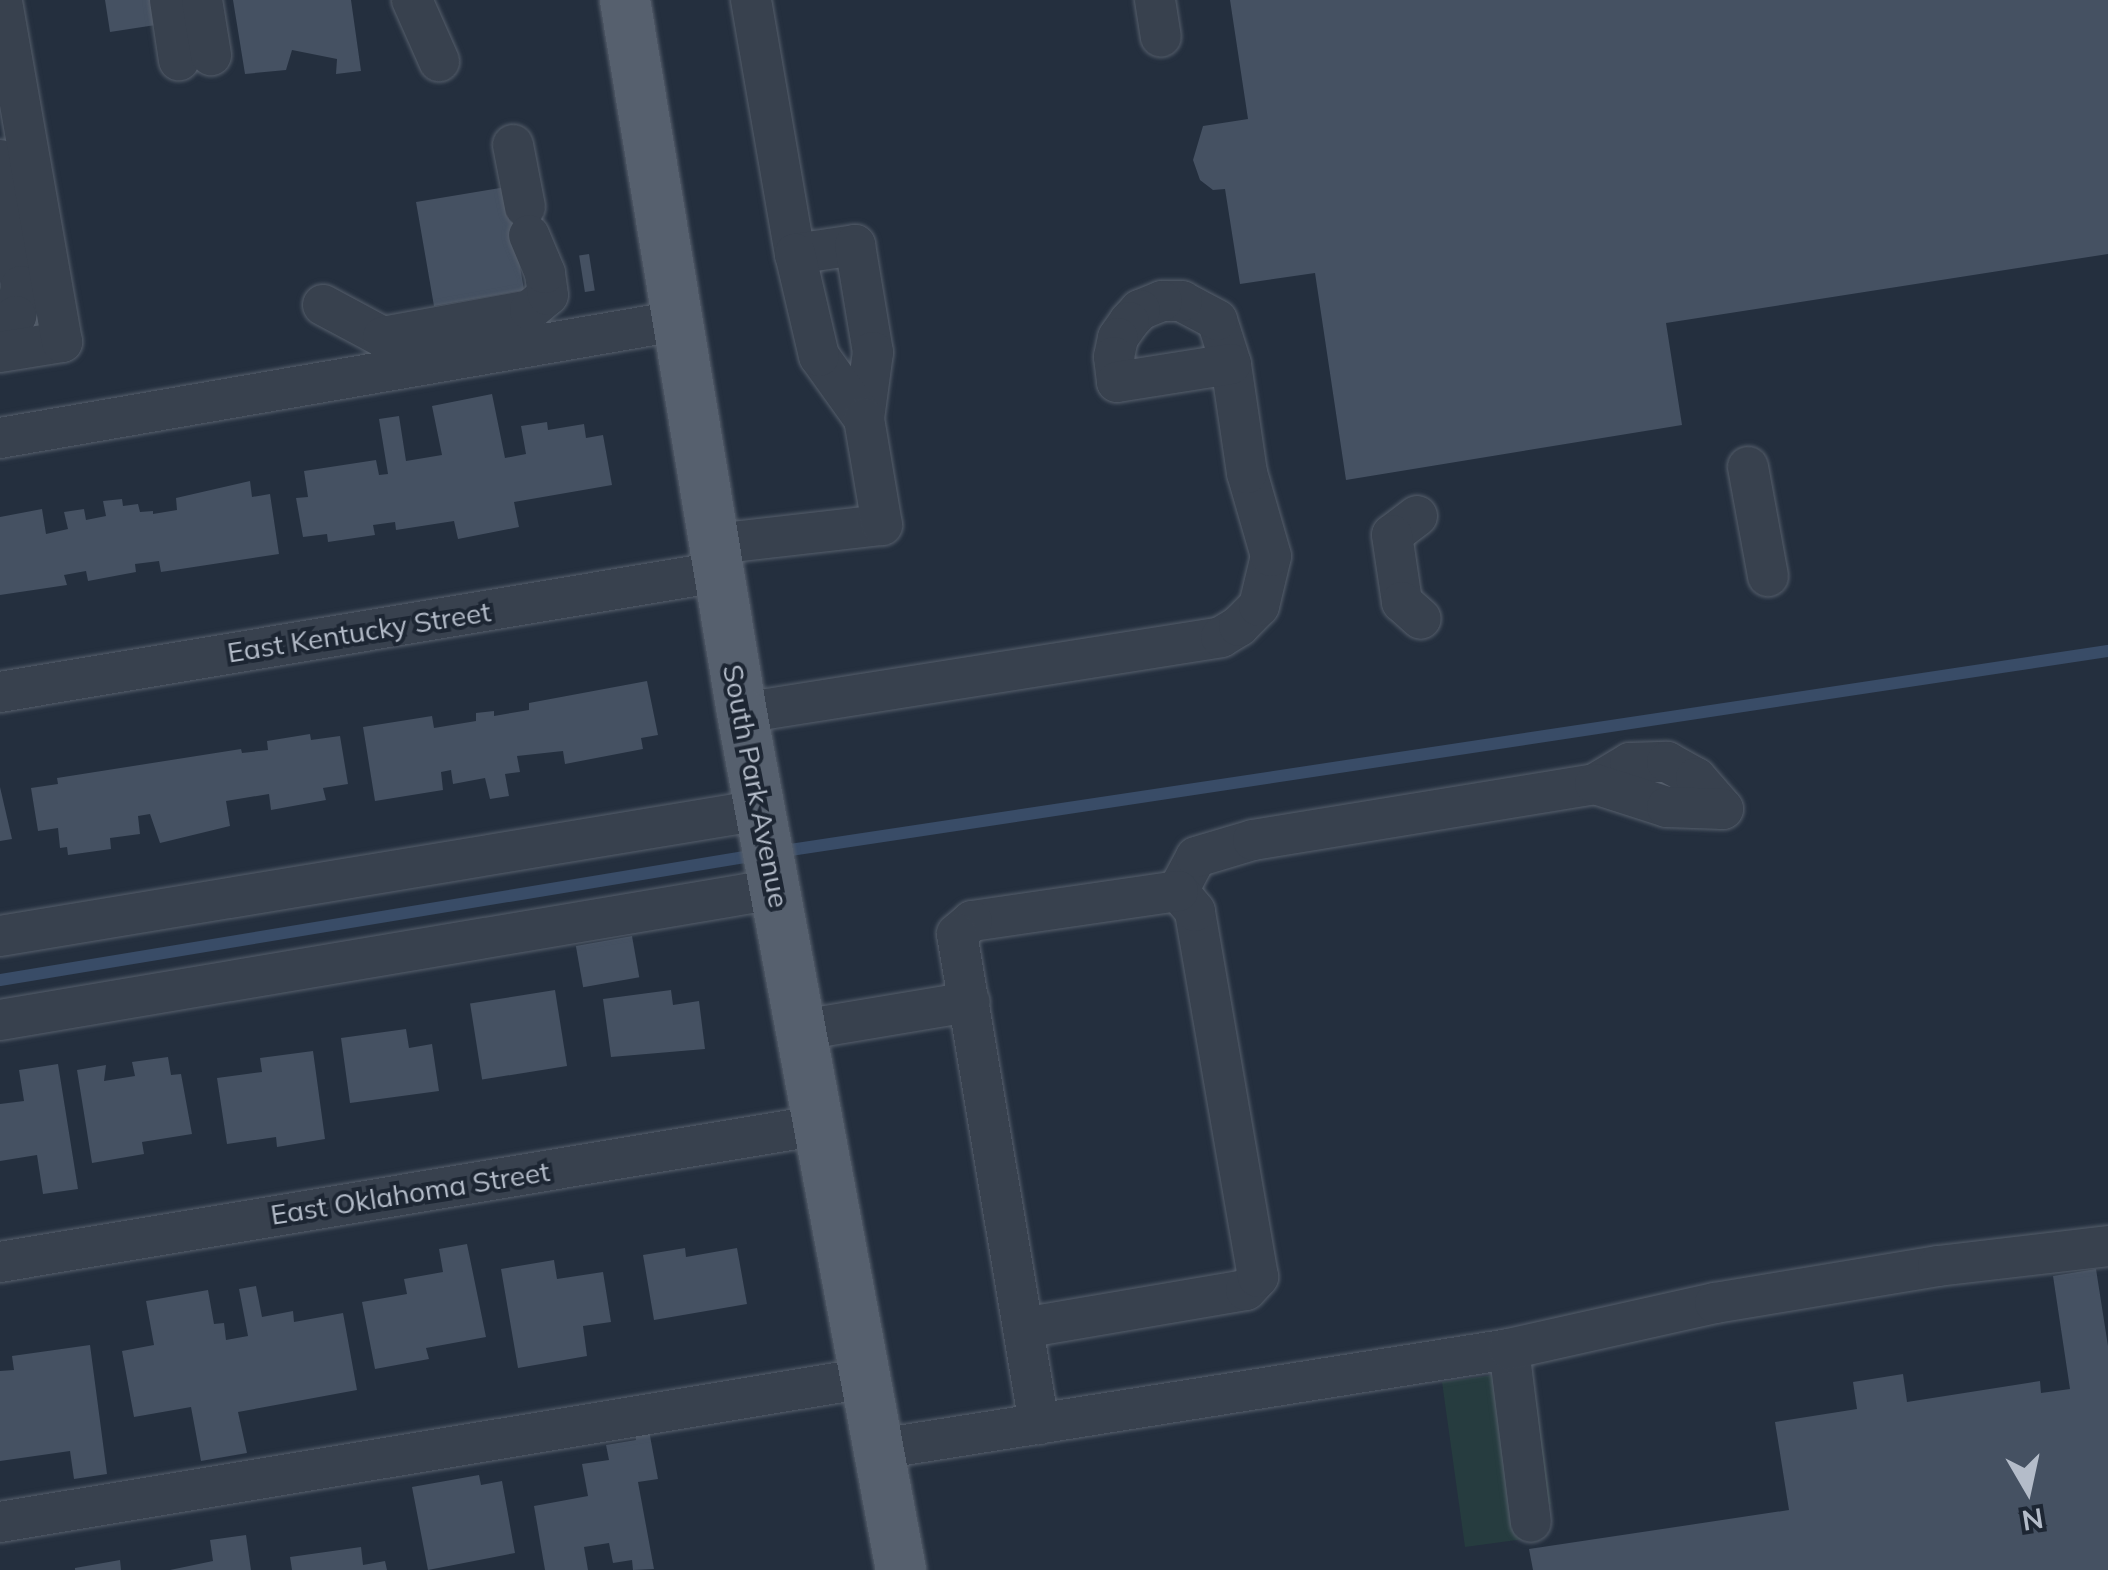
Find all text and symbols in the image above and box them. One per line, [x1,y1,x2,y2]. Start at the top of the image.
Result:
street label: East Kentucky Street [225,595,493,669]
street label: South Park Avenue [716,662,796,910]
street label: East Oklahoma Street [268,1154,552,1232]
north arrow [1978,1440,2078,1540]
text: N [2020,1501,2046,1539]

